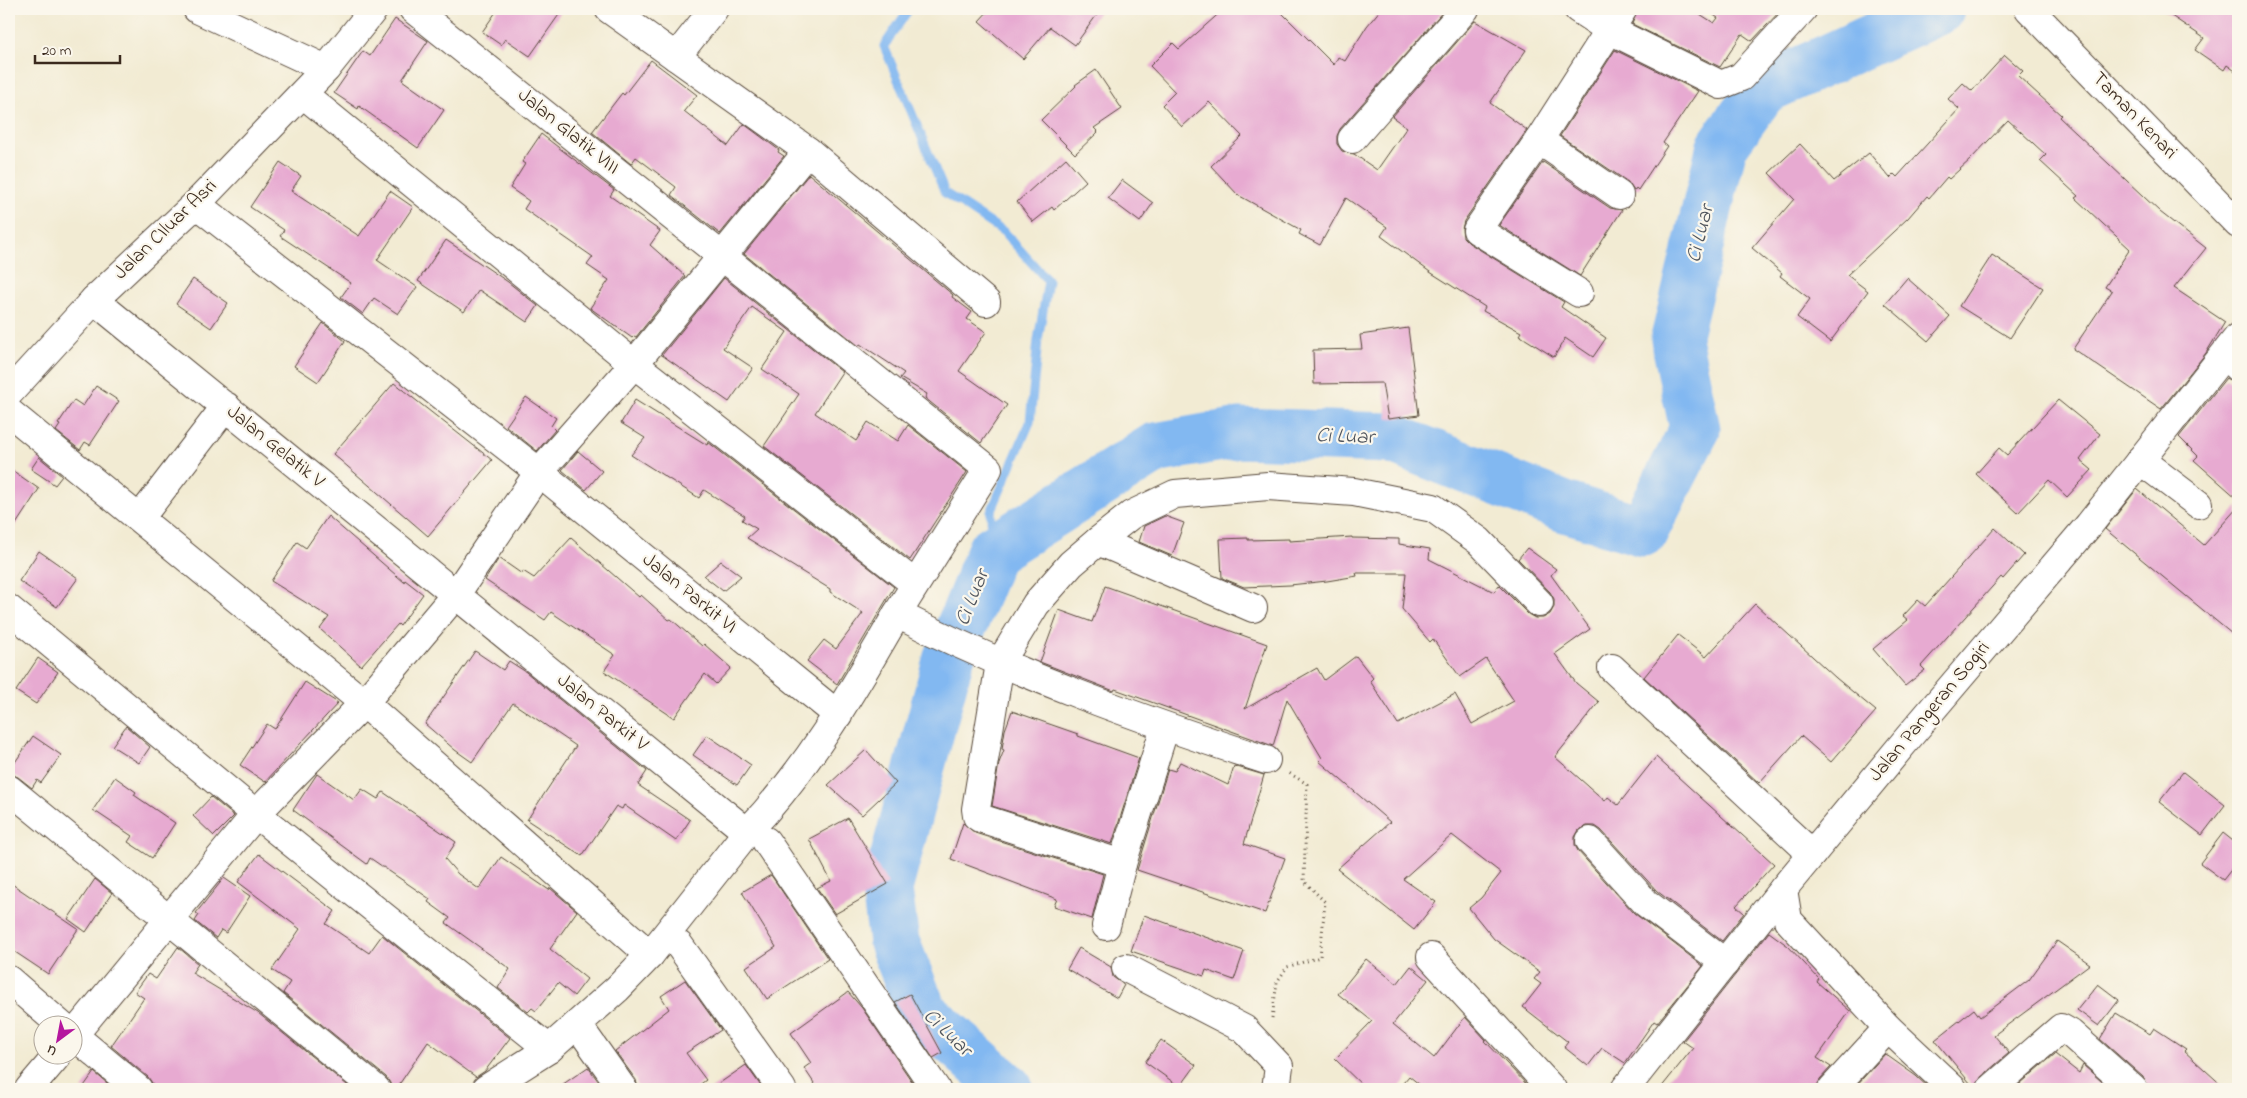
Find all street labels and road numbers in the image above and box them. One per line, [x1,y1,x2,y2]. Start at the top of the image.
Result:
street label: Taman Kenari [2084,65,2184,167]
street label: Jalan Glatik VIII [511,82,625,182]
street label: Jalan CIluar Asri [108,173,224,287]
street label: Jalan Gelatik V [220,398,331,496]
street label: Jalan Parkit VI [635,547,743,641]
street label: Jalan Pangeran Sogiri [1862,635,1998,789]
street label: Jalan Parkit V [550,667,655,759]

